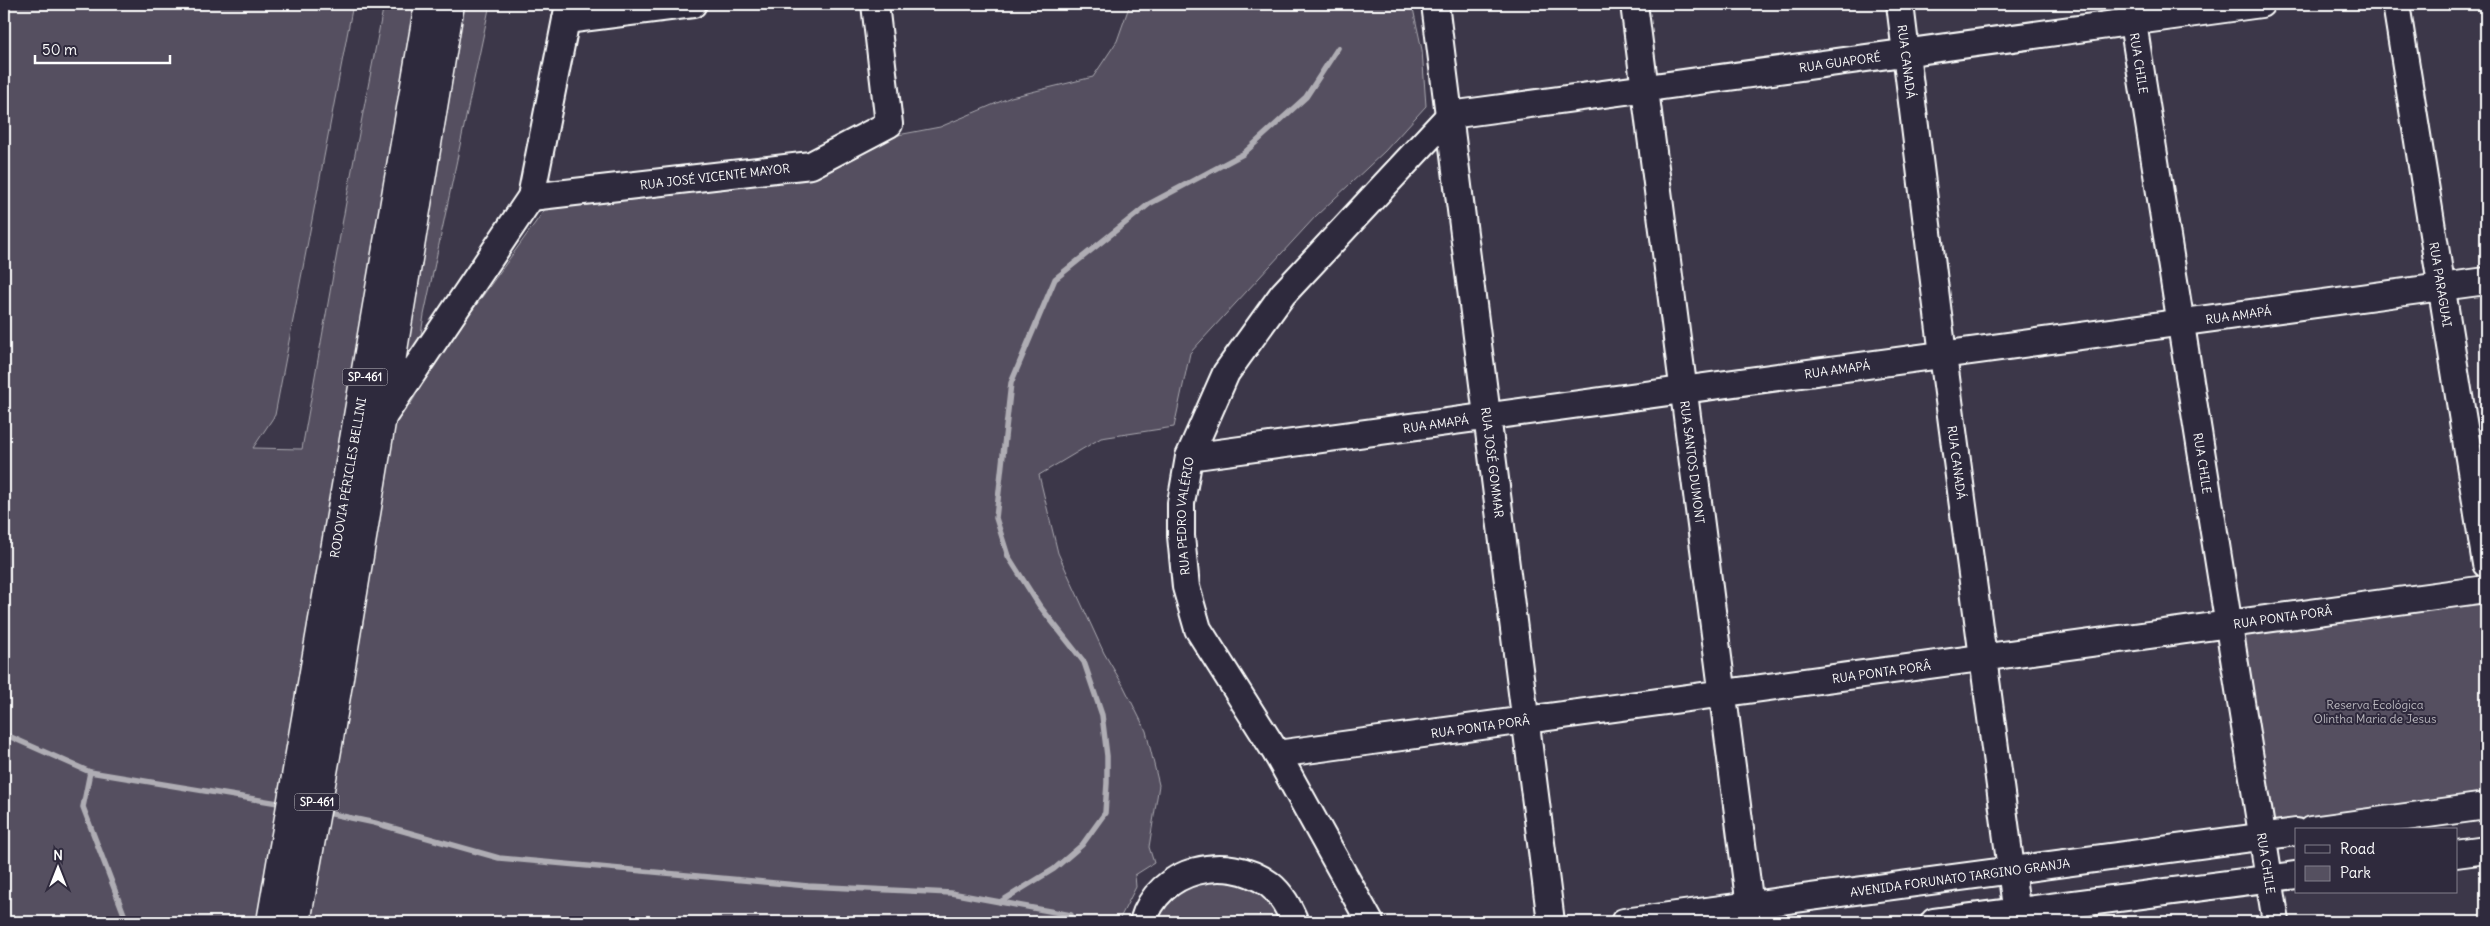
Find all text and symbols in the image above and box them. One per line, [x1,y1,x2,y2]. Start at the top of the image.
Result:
street label: RUA CANADÁ [1895,24,1919,100]
scale bar [35,32,170,64]
street label: RUA CHILE [2127,32,2152,95]
text: 50 m [42,40,77,59]
street label: RUA GUAPORÉ [1798,49,1882,75]
street label: RUA JOSÉ VICENTE MAYOR [639,160,791,192]
street label: RUA PARAGUAI [2427,241,2455,328]
street label: RUA AMAPÁ [2205,303,2272,326]
street label: RUA AMAPÁ [1803,357,1871,381]
road number: SP-461 [342,368,388,386]
street label: RODOVIA PÉRICLES BELLINI [326,396,369,559]
street label: RUA SANTOS DUMONT [1678,400,1708,525]
street label: RUA JOSÉ GOMMAR [1478,406,1507,519]
street label: RUA AMAPÁ [1402,412,1470,435]
street label: RUA CANADÁ [1945,425,1970,501]
street label: RUA CHILE [2191,432,2215,495]
street label: RUA PEDRO VALÉRIO [1173,456,1196,576]
street label: RUA PONTA PORÂ [2232,603,2333,631]
street label: RUA PONTA PORÂ [1831,657,1932,686]
park label: Reserva Ecológica Olintha Maria de Jesus [2314,697,2436,726]
street label: RUA PONTA PORÂ [1430,712,1531,740]
road number: SP-461 [294,794,340,810]
legend [2295,828,2458,894]
street label: RUA CHILE [2254,832,2279,895]
text: Road [2340,839,2375,858]
north arrow [32,844,82,894]
text: N [53,846,63,864]
street label: AVENIDA FORUNATO TARGINO GRANJA [1849,855,2071,899]
text: Park [2340,863,2371,882]

